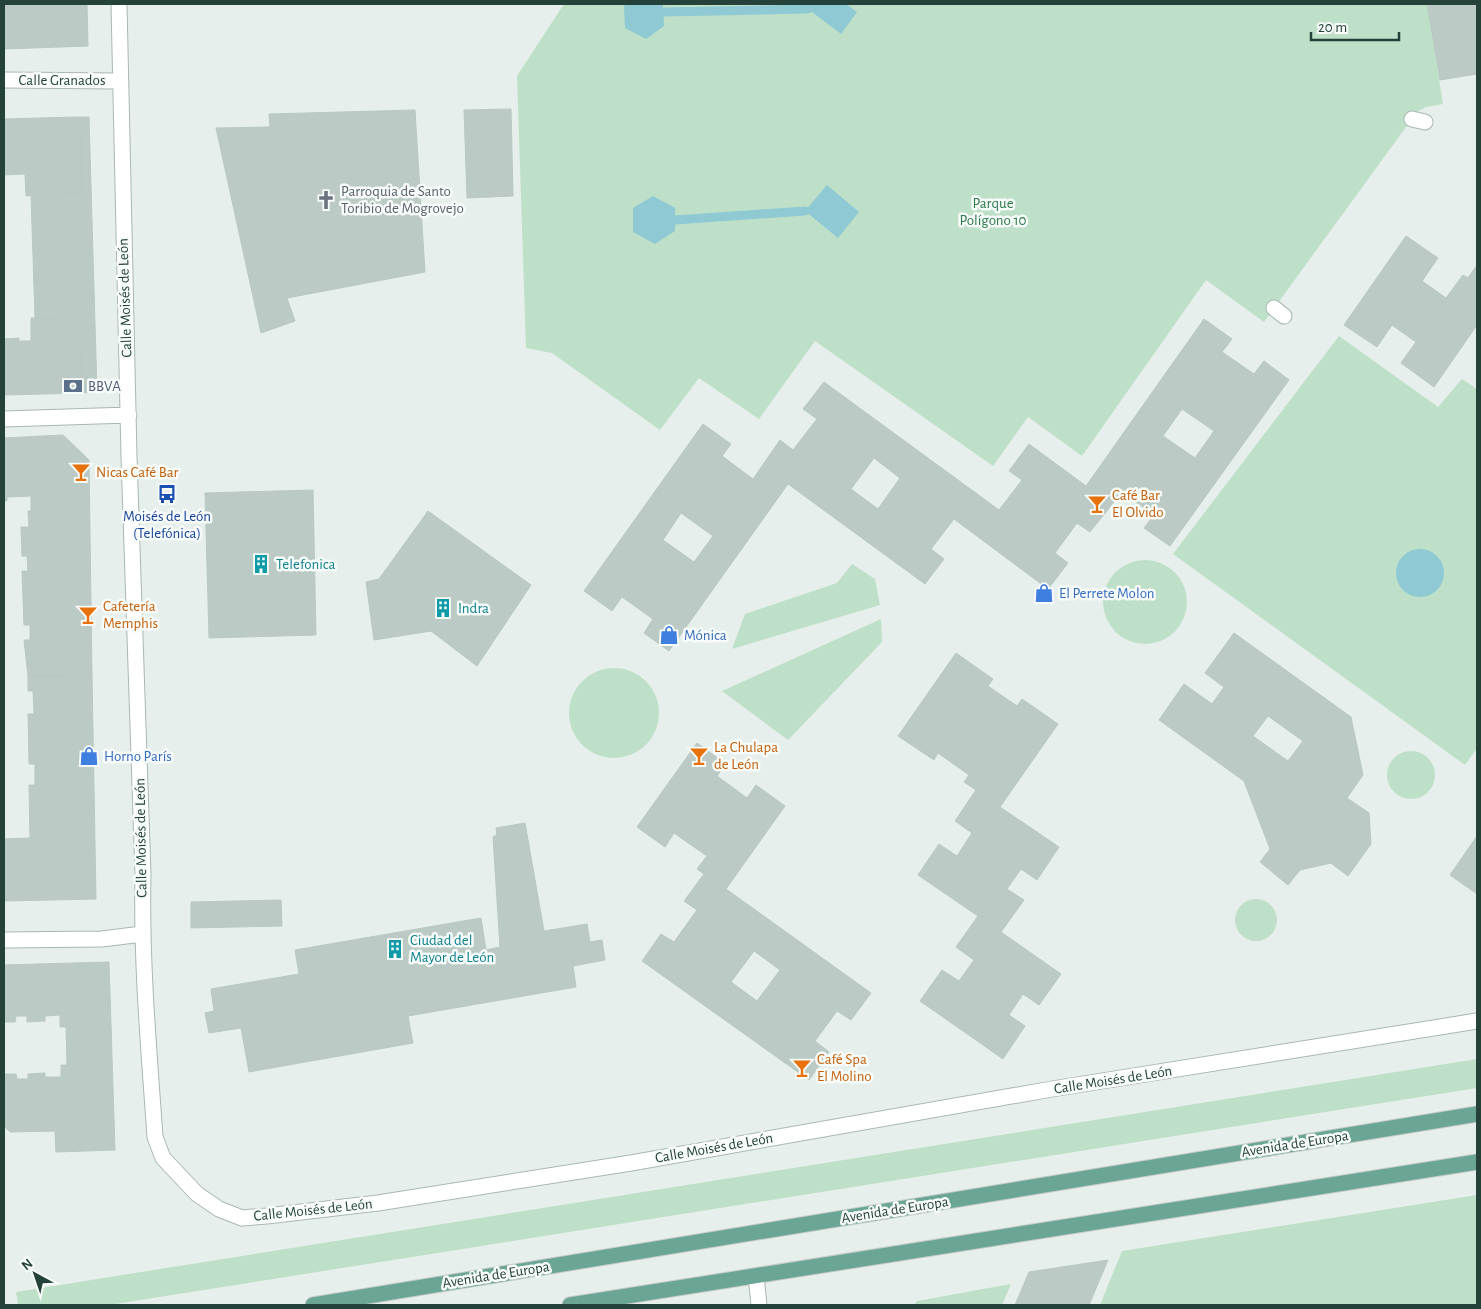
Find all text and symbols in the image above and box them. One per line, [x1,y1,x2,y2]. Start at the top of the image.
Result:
scale bar [1311,10,1398,42]
text: 20 m [1318,20,1347,35]
street label: Calle Granados [18,73,106,88]
place label: Parroquia de Santo Toribio de Mogrovejo [341,184,464,216]
church icon: Parroquia de Santo Toribio de Mogrovejo [315,189,337,211]
park label: Parque Polígono 10 [959,196,1027,228]
street label: Calle Moisés de León [115,238,135,358]
bank icon: BBVA [62,375,84,397]
place label: BBVA [88,379,121,394]
bar icon: Nicas Café Bar [70,461,92,483]
place label: Nicas Café Bar [96,465,179,480]
bus stop icon: Moisés de León (Telefónica) [156,483,178,505]
place label: Café Bar El Olvido [1112,488,1164,520]
bar icon: Café Bar El Olvido [1086,493,1108,515]
place label: Moisés de León (Telefónica) [123,509,211,541]
building icon: Telefonica [250,553,272,575]
place label: Telefonica [276,557,335,572]
shop icon: El Perrete Molon [1033,582,1055,604]
place label: El Perrete Molon [1059,586,1155,601]
building icon: Indra [432,597,454,619]
place label: Cafetería Memphis [103,599,158,631]
place label: Indra [458,601,489,616]
bar icon: Cafetería Memphis [77,604,99,626]
shop icon: Mónica [658,624,680,646]
place label: Mónica [684,628,727,643]
place label: La Chulapa de León [714,740,778,772]
shop icon: Horno París [78,745,100,767]
bar icon: La Chulapa de León [688,745,710,767]
place label: Horno París [104,749,172,764]
street label: Calle Moisés de León [132,778,150,898]
place label: Ciudad del Mayor de León [410,933,494,965]
building icon: Ciudad del Mayor de León [384,938,406,960]
place label: Café Spa El Molino [817,1052,872,1084]
bar icon: Café Spa El Molino [791,1057,813,1079]
street label: Calle Moisés de León [1053,1063,1173,1097]
street label: Avenida de Europa [1240,1128,1350,1160]
street label: Calle Moisés de León [654,1130,774,1166]
street label: Avenida de Europa [840,1194,950,1226]
street label: Calle Moisés de León [253,1196,373,1224]
north arrow [10,1249,60,1299]
text: N [19,1256,36,1273]
street label: Avenida de Europa [441,1259,551,1291]

